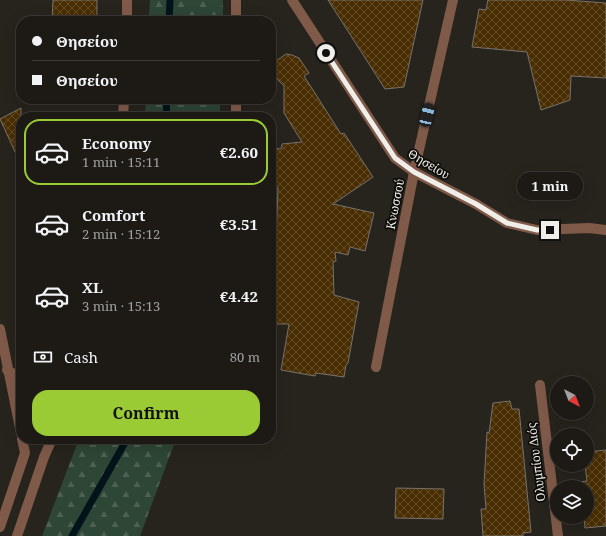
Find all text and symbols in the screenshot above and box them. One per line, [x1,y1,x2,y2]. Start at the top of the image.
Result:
text: Θησείου [56,31,118,51]
route start [317,44,335,62]
text: Θησείου [56,70,118,90]
car [418,102,436,128]
text: Economy [82,133,151,153]
icon: car [34,134,70,170]
text: €2.60 [220,142,258,162]
street label: Θησείου [405,145,453,183]
text: 1 min · 15:11 [82,153,160,171]
callout: 1 min [517,172,583,200]
street label: Κνωσσού [382,177,408,231]
text: 1 min [532,177,568,195]
text: Comfort [82,205,145,225]
icon: car [34,206,70,242]
text: €3.51 [220,214,258,234]
route end [541,221,559,239]
text: 2 min · 15:12 [82,225,160,243]
text: XL [82,277,103,297]
icon: car [34,278,70,314]
text: €4.42 [220,286,258,306]
text: 3 min · 15:13 [82,297,160,315]
icon: cash [32,346,54,368]
text: Cash [64,347,98,367]
text: 80 m [230,348,260,366]
north arrow [550,376,594,420]
map controls [550,376,594,524]
button: Confirm [32,390,260,436]
street label: Ολυμπίου Διός [523,421,549,502]
button: locate [550,428,594,472]
button: layers [550,480,594,524]

